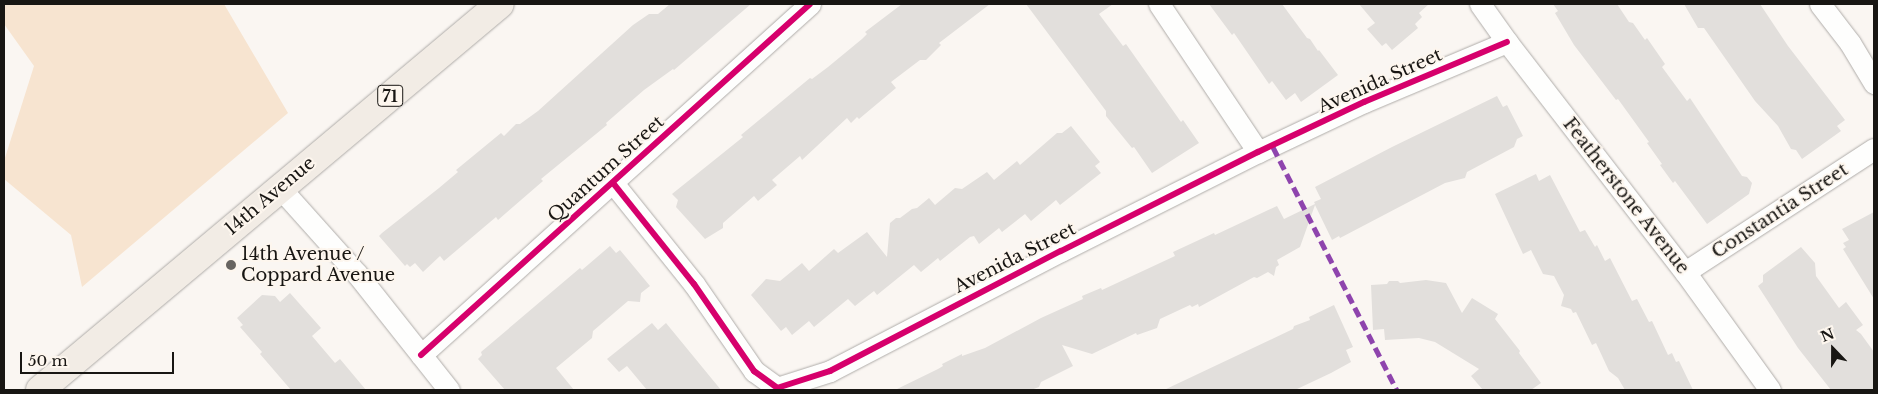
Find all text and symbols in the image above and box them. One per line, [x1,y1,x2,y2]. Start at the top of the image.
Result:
street label: Avenida Street [1315,44,1445,118]
road number: 71 [376,82,404,110]
street label: Quantum Street [543,111,669,227]
street label: Featherstone Avenue [1558,113,1694,279]
street label: 14th Avenue [220,152,320,240]
street label: Constantia Street [1708,159,1852,263]
street label: Avenida Street [951,218,1079,298]
place label: 14th Avenue / Coppard Avenue [241,244,396,286]
marker: 14th Avenue / Coppard Avenue [225,259,237,271]
north arrow [1808,324,1858,374]
text: N [1818,324,1837,346]
scale bar [22,342,176,374]
text: 50 m [28,351,68,370]

